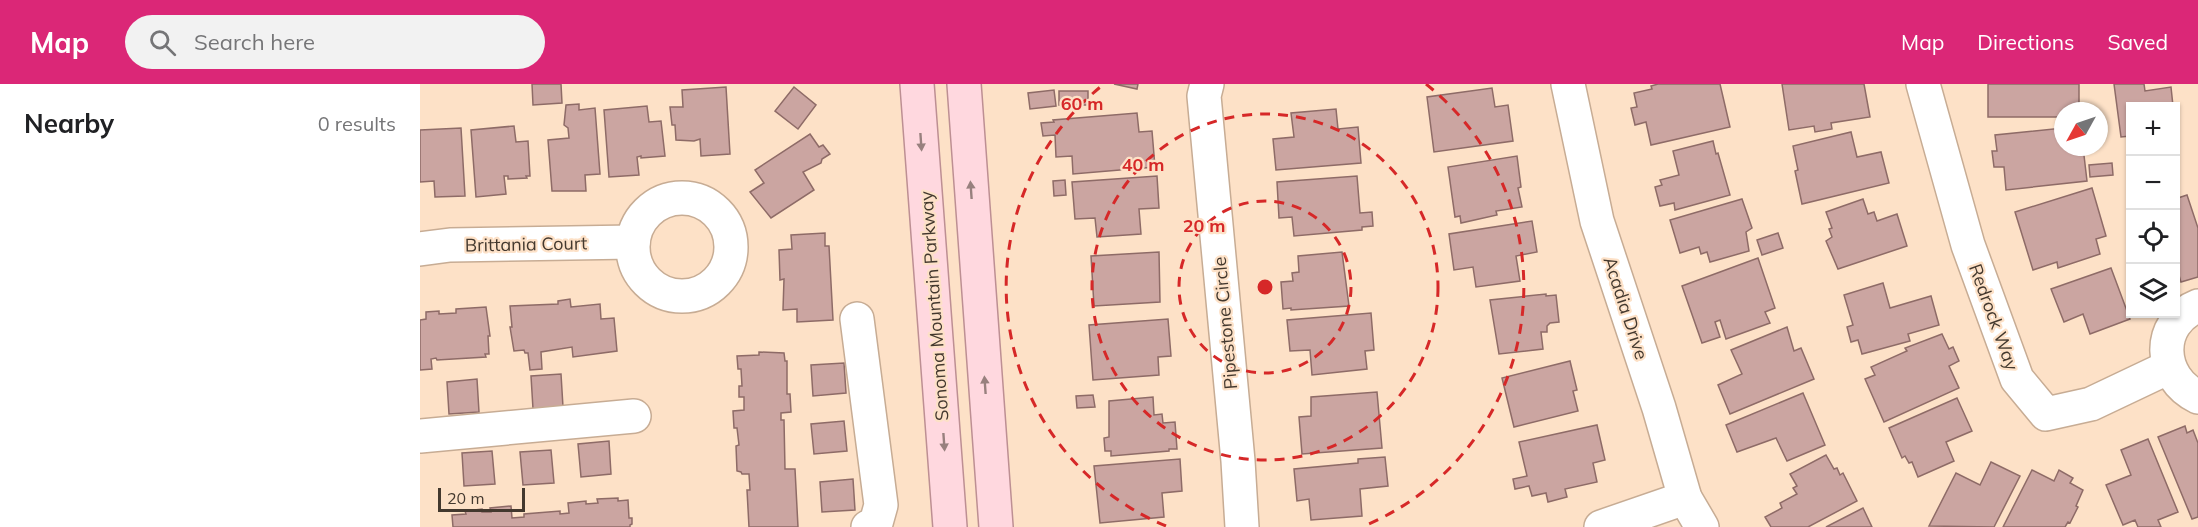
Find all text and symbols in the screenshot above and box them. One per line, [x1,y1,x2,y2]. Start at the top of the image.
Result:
search box [125,15,545,69]
text: Map [30,25,89,60]
icon: search [146,26,179,59]
text: Search here [194,28,315,56]
text: Map [1901,29,1944,55]
text: Directions [1977,29,2074,55]
text: Saved [2107,29,2168,55]
text: 60 m [1061,92,1103,115]
north arrow [2054,102,2108,156]
map controls [2126,102,2180,318]
button: + [2126,102,2180,156]
text: Nearby [24,107,114,140]
text: 0 results [318,111,396,136]
one-way arrow [917,133,926,152]
text: 40 m [1122,153,1164,176]
button: − [2126,156,2180,210]
one-way arrow [967,181,976,200]
street label: Sonoma Mountain Parkway [914,190,954,422]
button: locate [2126,210,2180,264]
text: 20 m [1183,214,1225,237]
street label: Brittania Court [465,231,587,257]
street label: Acadia Drive [1599,254,1653,362]
street label: Pipestone Circle [1208,256,1242,390]
street label: Redrock Way [1964,261,2024,374]
button: layers [2126,264,2180,318]
centre of rings [1255,277,1275,297]
one-way arrow [981,375,990,394]
one-way arrow [939,432,948,451]
scale bar [438,485,525,512]
text: 20 m [447,488,484,508]

